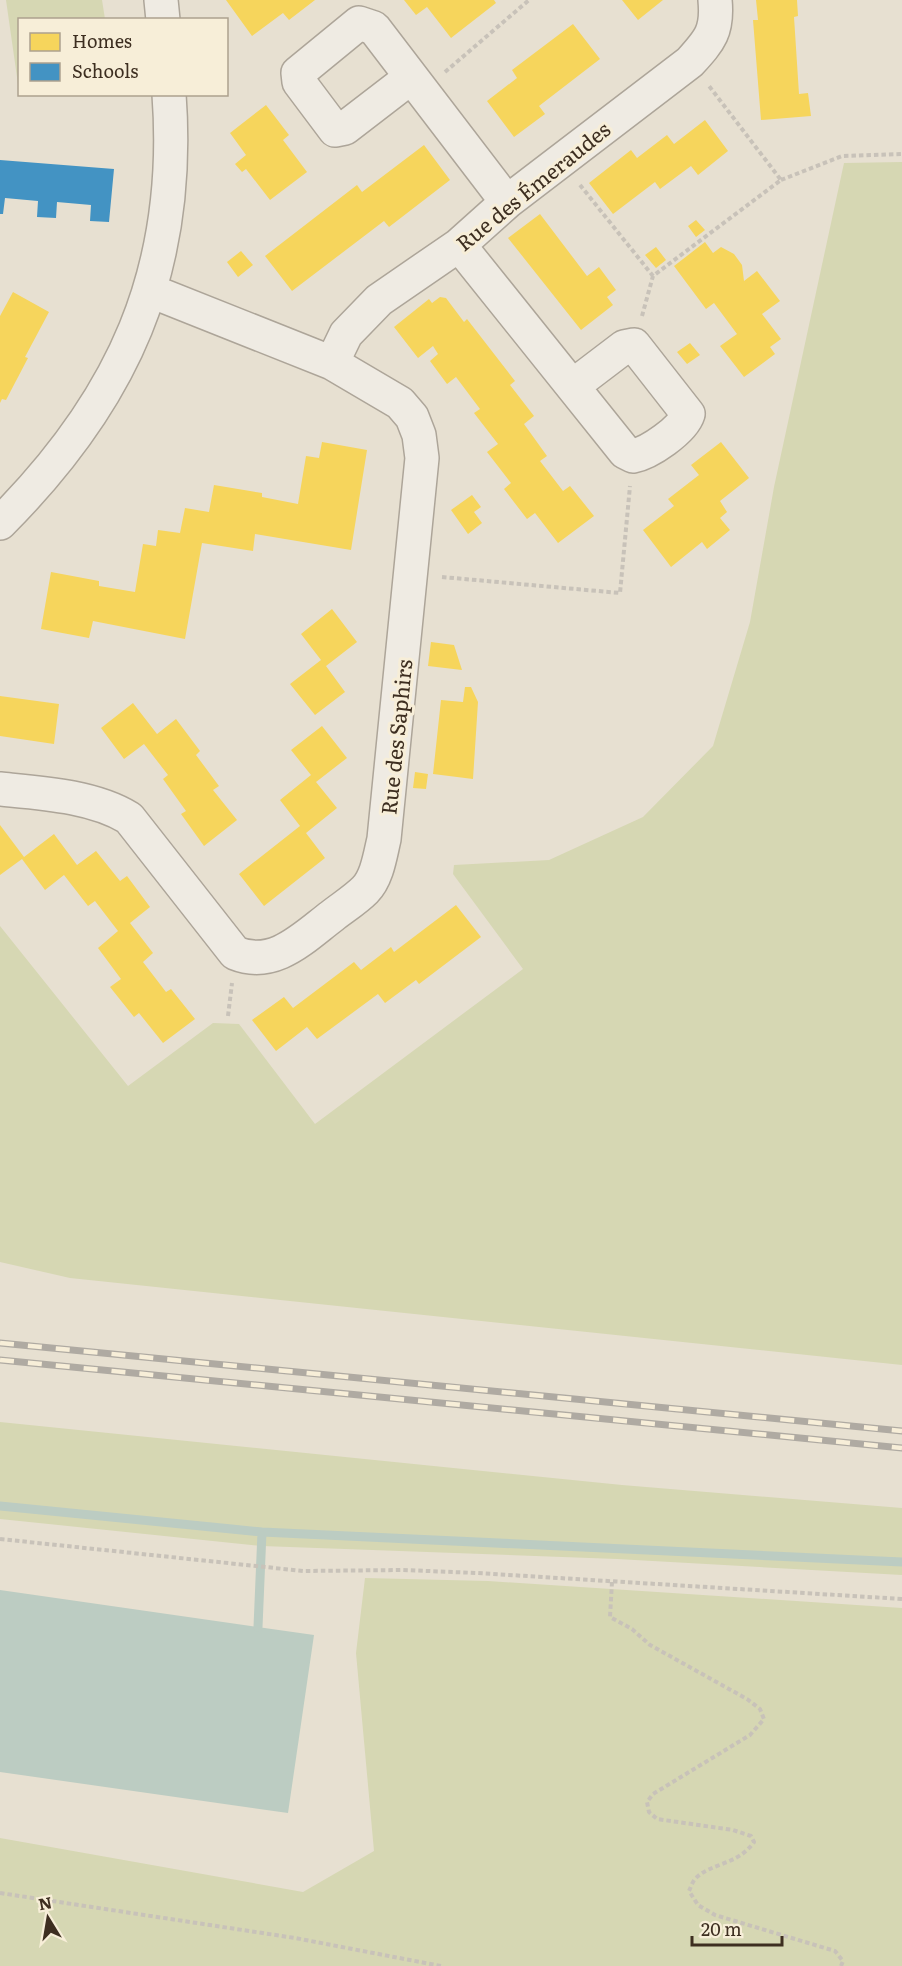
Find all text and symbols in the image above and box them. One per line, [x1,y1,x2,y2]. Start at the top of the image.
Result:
legend [18,18,228,96]
text: Homes [72,27,132,54]
text: Schools [72,57,138,84]
street label: Rue des Émeraudes [448,113,616,257]
street label: Rue des Saphirs [371,658,419,816]
north arrow [18,1888,78,1948]
text: N [36,1889,54,1915]
scale bar [692,1909,782,1947]
text: 20 m [701,1915,742,1942]

